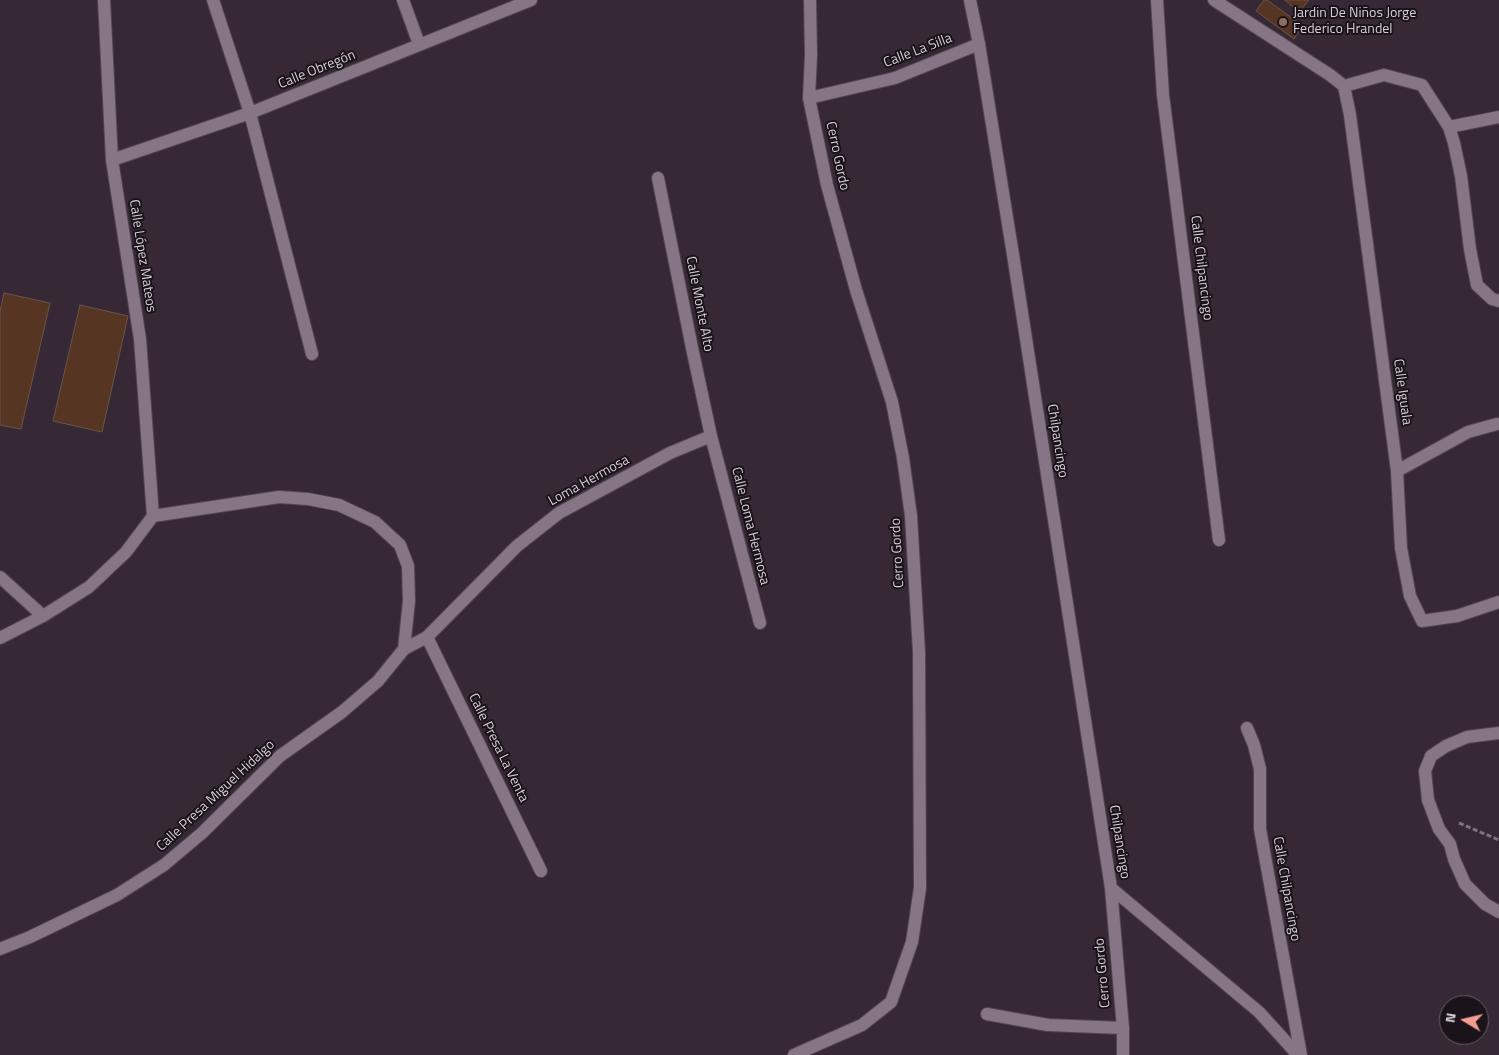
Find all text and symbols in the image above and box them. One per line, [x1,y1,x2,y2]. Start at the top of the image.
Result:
place label: Jardin De Niños Jorge Federico Hrandel [1293,6,1416,38]
marker: Jardin De Niños Jorge Federico Hrandel [1277,16,1289,28]
street label: Calle La Silla [881,30,955,72]
street label: Calle Obregón [276,47,358,93]
street label: Cerro Gordo [822,120,852,192]
street label: Calle López Mateos [125,198,159,314]
street label: Calle Chilpancingo [1186,214,1216,322]
street label: Calle Monte Alto [682,255,716,353]
street label: Calle Iguala [1389,358,1415,426]
street label: Chilpancingo [1043,403,1071,479]
street label: Loma Hermosa [546,452,632,510]
street label: Calle Loma Hermosa [727,465,773,587]
street label: Cerro Gordo [888,518,908,588]
street label: Calle Presa La Venta [464,691,532,805]
street label: Calle Presa Miguel Hidalgo [153,737,279,855]
street label: Chilpancingo [1105,804,1133,880]
street label: Calle Chilpancingo [1269,835,1303,943]
street label: Cerro Gordo [1092,937,1114,1009]
north arrow [1439,995,1489,1045]
text: N [1439,1011,1461,1024]

